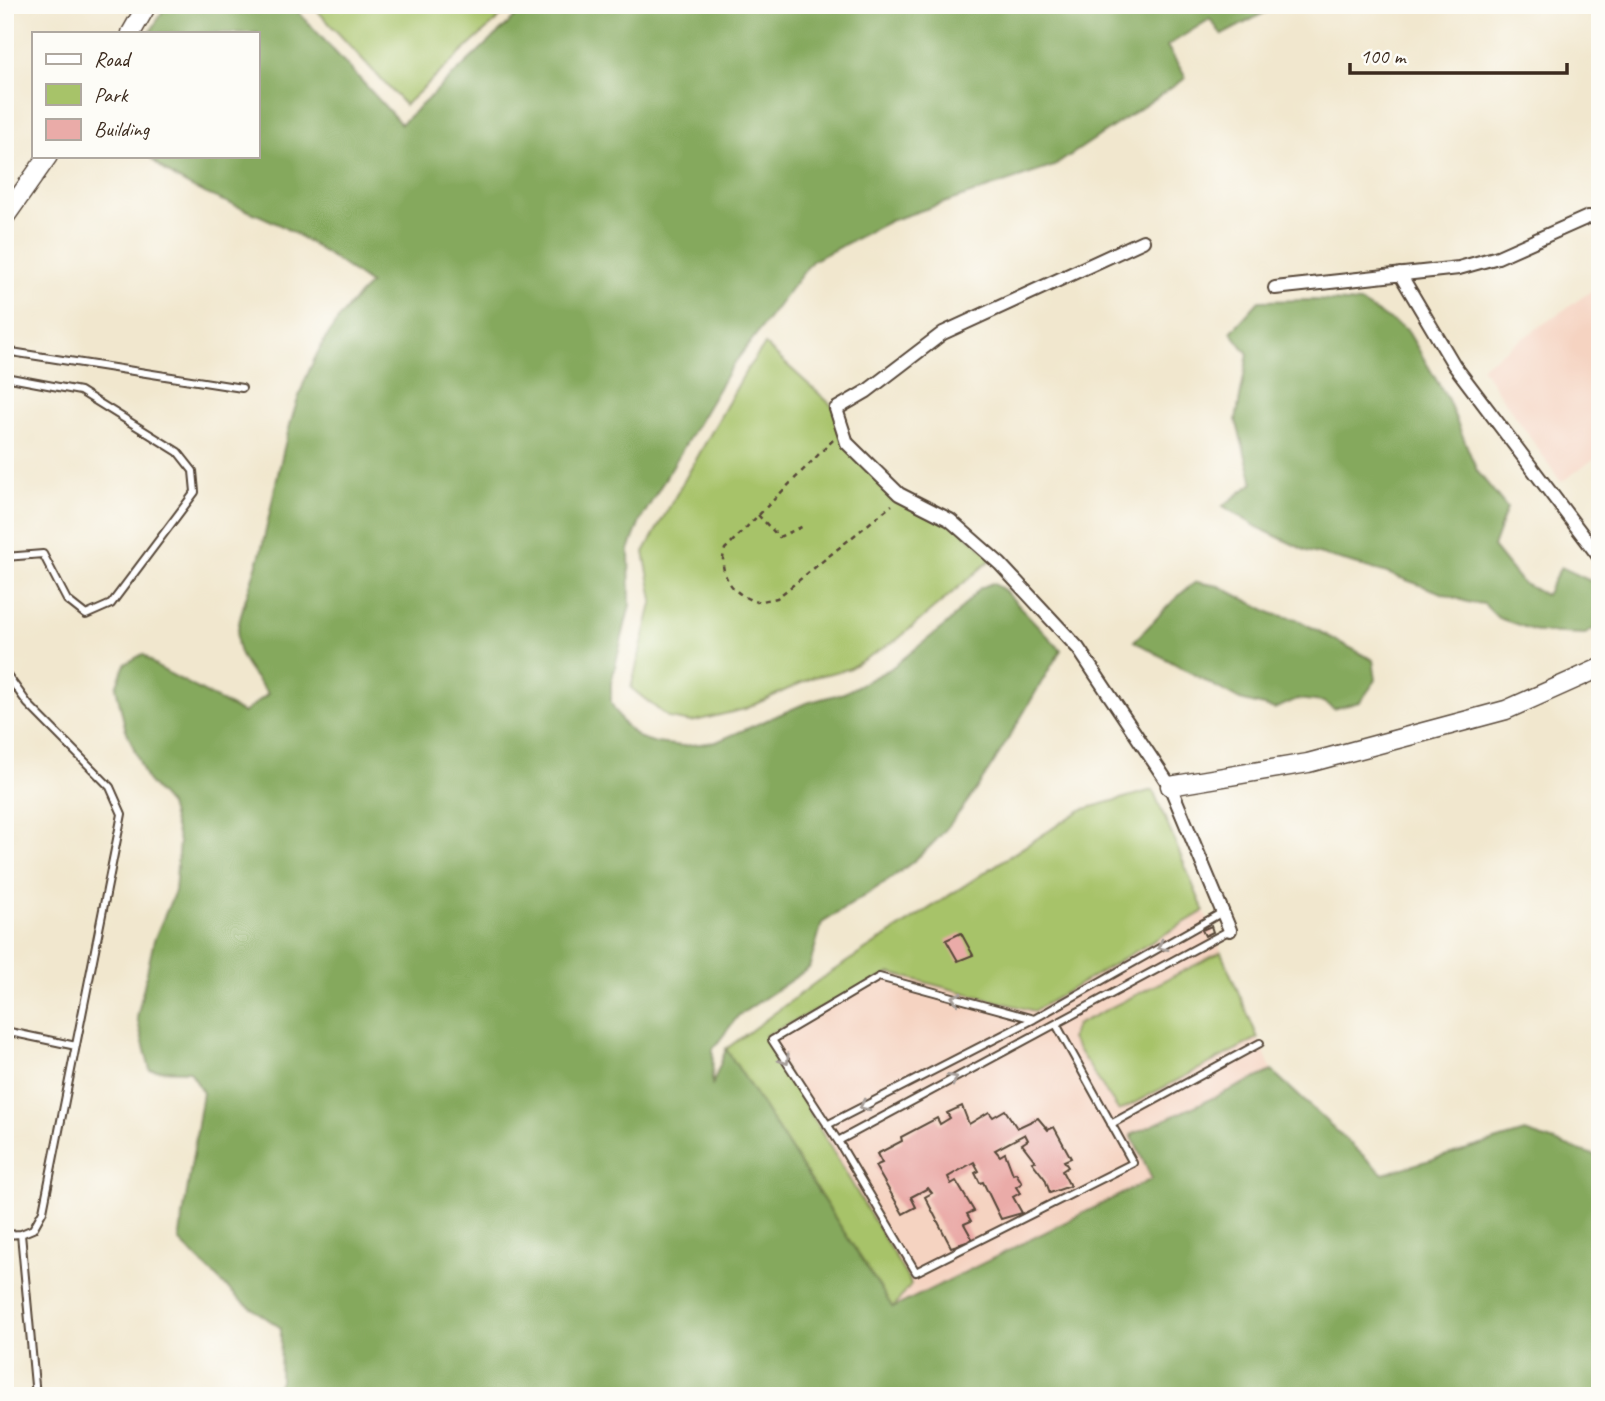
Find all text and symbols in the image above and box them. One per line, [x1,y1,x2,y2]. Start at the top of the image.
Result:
legend [32,32,259,158]
scale bar [1350,32,1566,76]
text: 100 m [1360,43,1407,69]
text: Road [94,46,133,72]
text: Park [94,82,129,108]
text: Building [94,116,151,142]
one-way arrow [1157,938,1169,951]
one-way arrow [950,992,962,1006]
one-way arrow [777,1052,790,1065]
one-way arrow [946,1074,958,1087]
one-way arrow [859,1098,872,1112]

